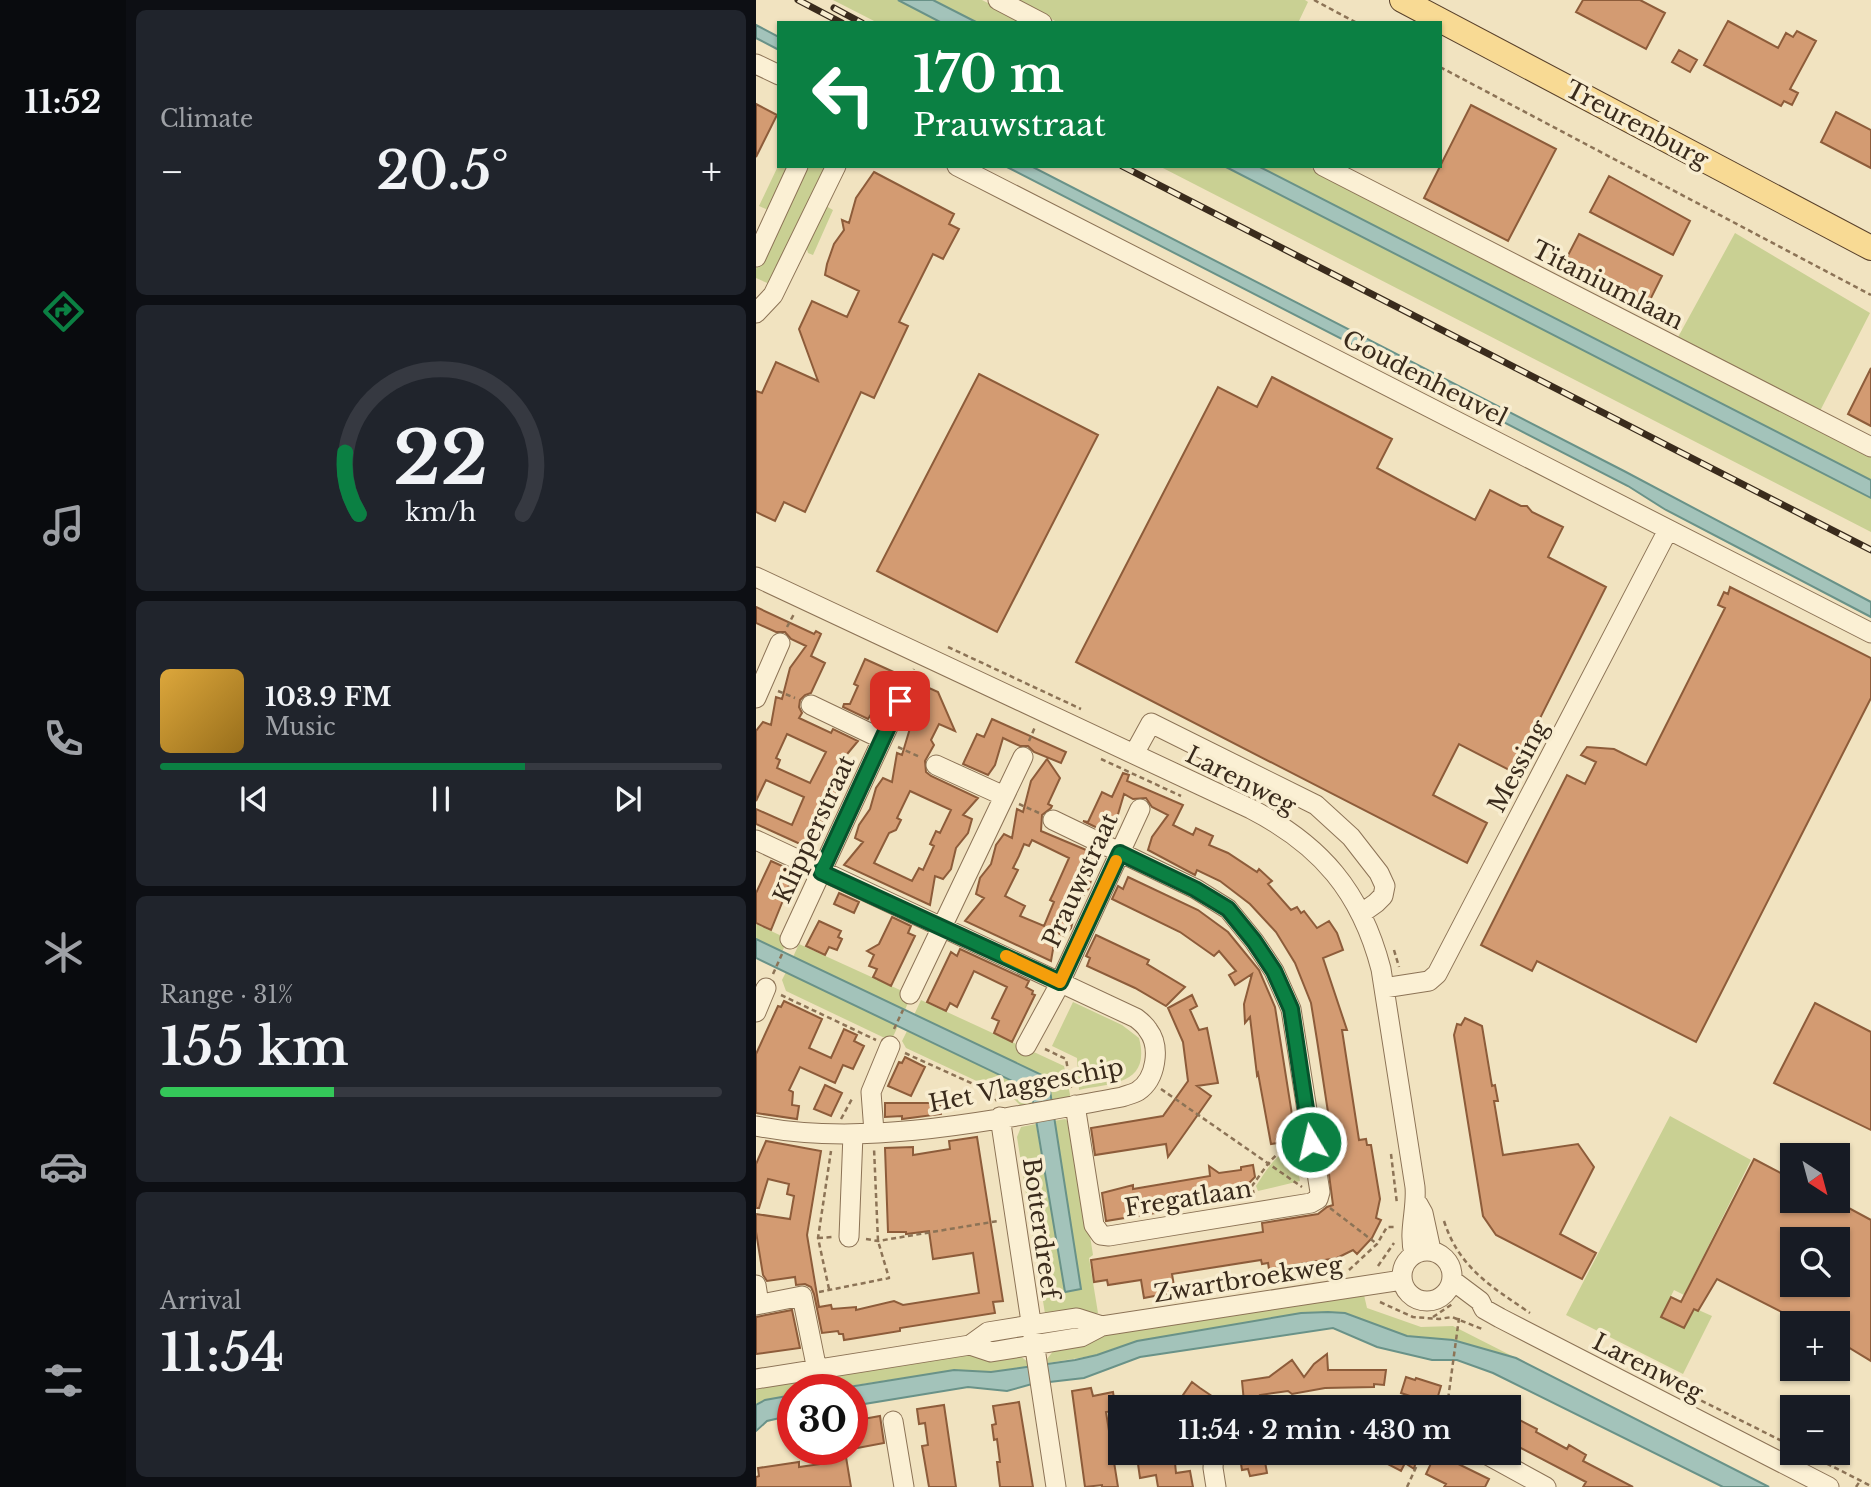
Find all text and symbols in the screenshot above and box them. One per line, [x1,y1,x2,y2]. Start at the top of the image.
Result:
text: 170 m [913,44,1064,105]
icon: left [798,49,889,140]
street label: Treurenburg [1561,74,1714,174]
text: 11:52 [25,82,101,122]
text: Climate [160,105,253,133]
text: Prauwstraat [913,105,1106,145]
text: 20.5° [376,139,509,203]
text: − [160,148,184,195]
text: + [701,148,722,195]
street label: Titaniumlaan [1527,234,1689,336]
icon: directions [39,287,88,336]
street label: Goudenheuvel [1338,324,1512,432]
text: 22 [394,414,488,505]
text: km/h [406,497,476,528]
icon: music [39,501,88,550]
pin [870,671,930,731]
text: 103.9 FM [265,681,391,713]
icon: arrive [881,682,919,720]
text: Music [265,713,336,741]
icon: phone [39,714,88,763]
street label: Messing [1482,714,1555,817]
street label: Larenweg [1181,740,1302,820]
street label: Klipperstraat [767,751,861,907]
icon: previous [235,780,273,818]
icon: pause [422,780,460,818]
icon: next [609,780,647,818]
street label: Prauwstraat [1036,808,1124,952]
icon: climate [39,928,88,977]
text: Range · 31% [160,981,293,1009]
text: 155 km [160,1015,349,1079]
street label: Het Vlaggeschip [926,1052,1126,1118]
position arrow [1274,1105,1348,1179]
icon: car [39,1142,88,1191]
north arrow [1780,1143,1850,1213]
map controls [1780,1143,1850,1465]
street label: Botterdreef [1017,1156,1066,1303]
street label: Fregatlaan [1122,1174,1254,1222]
button: search [1780,1227,1850,1297]
street label: Zwartbroekweg [1151,1250,1345,1308]
text: Arrival [160,1287,241,1315]
button: + [1780,1311,1850,1381]
text: 11:54 [160,1321,284,1385]
street label: Larenweg [1588,1327,1709,1407]
icon: filters [39,1356,88,1405]
speed limit sign: 30 [777,1374,868,1465]
button: − [1780,1395,1850,1465]
text: 11:54 · 2 min · 430 m [1178,1414,1451,1446]

